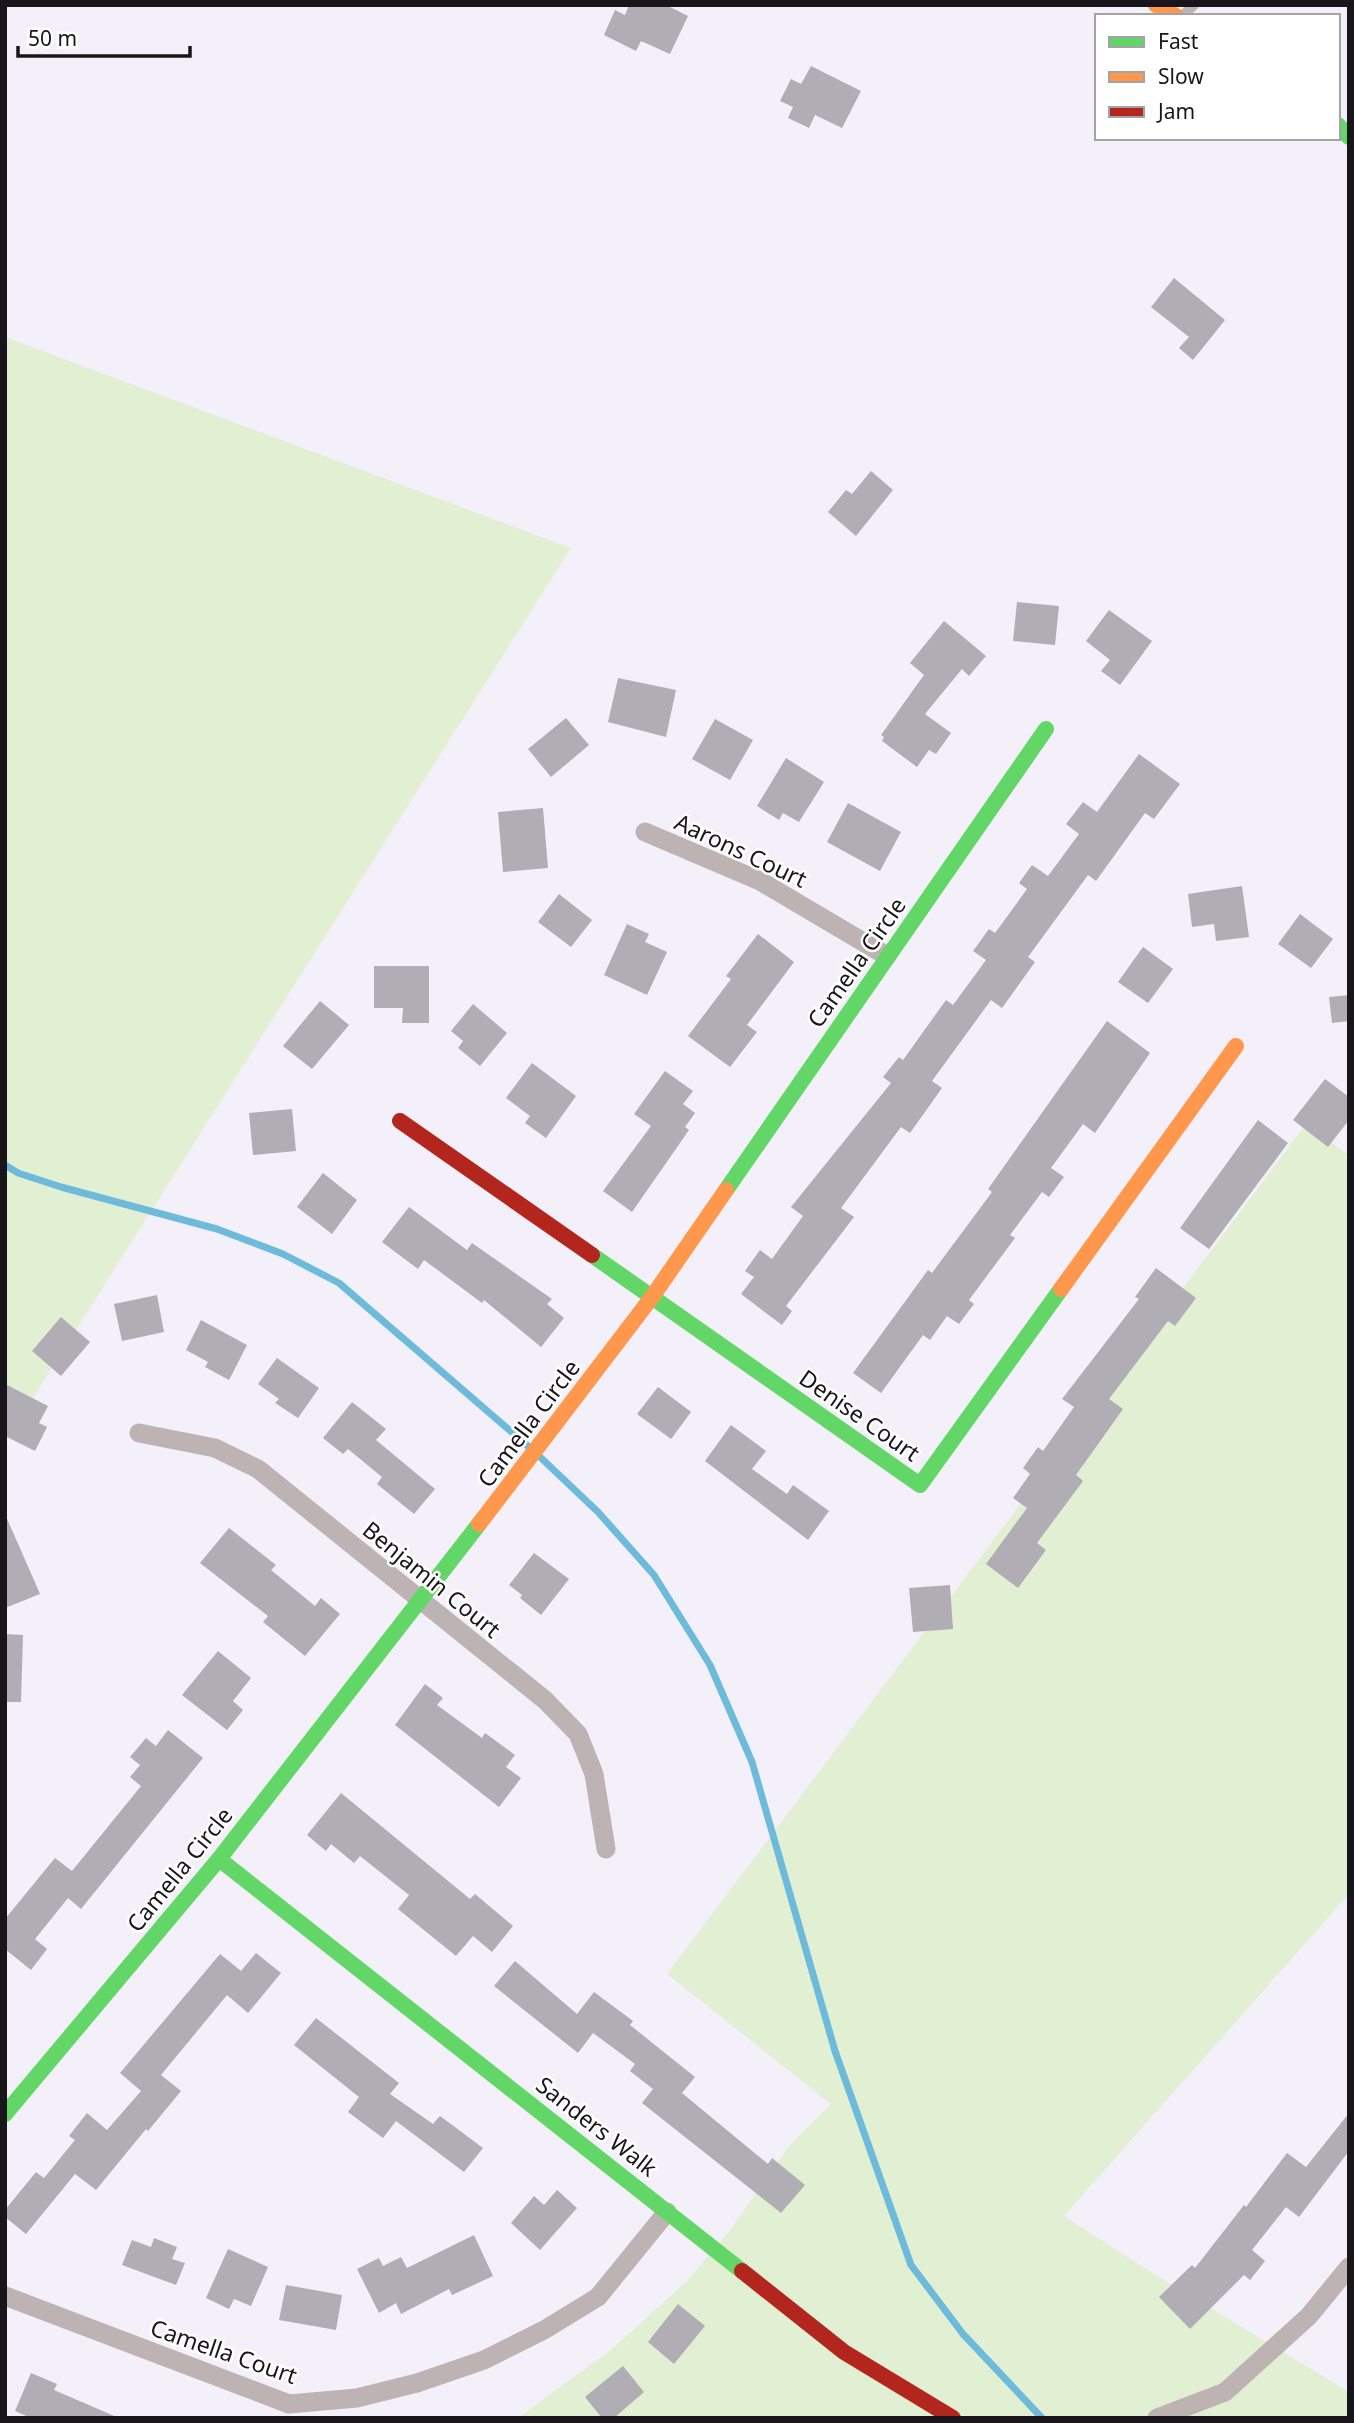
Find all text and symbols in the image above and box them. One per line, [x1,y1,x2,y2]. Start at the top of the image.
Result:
scale bar [18,14,189,58]
legend [1095,14,1340,140]
text: 50 m [28,24,77,52]
text: Fast [1158,27,1199,55]
text: Slow [1158,62,1204,90]
text: Jam [1156,97,1195,125]
street label: Aarons Court [670,805,812,895]
street label: Camella Circle [799,891,913,1033]
street label: Camella Circle [469,1353,587,1493]
street label: Denise Court [793,1362,927,1468]
street label: Benjamin Court [356,1513,508,1645]
street label: Camella Circle [119,1800,239,1938]
street label: Sanders Walk [530,2069,665,2184]
street label: Camella Court [146,2311,302,2391]

